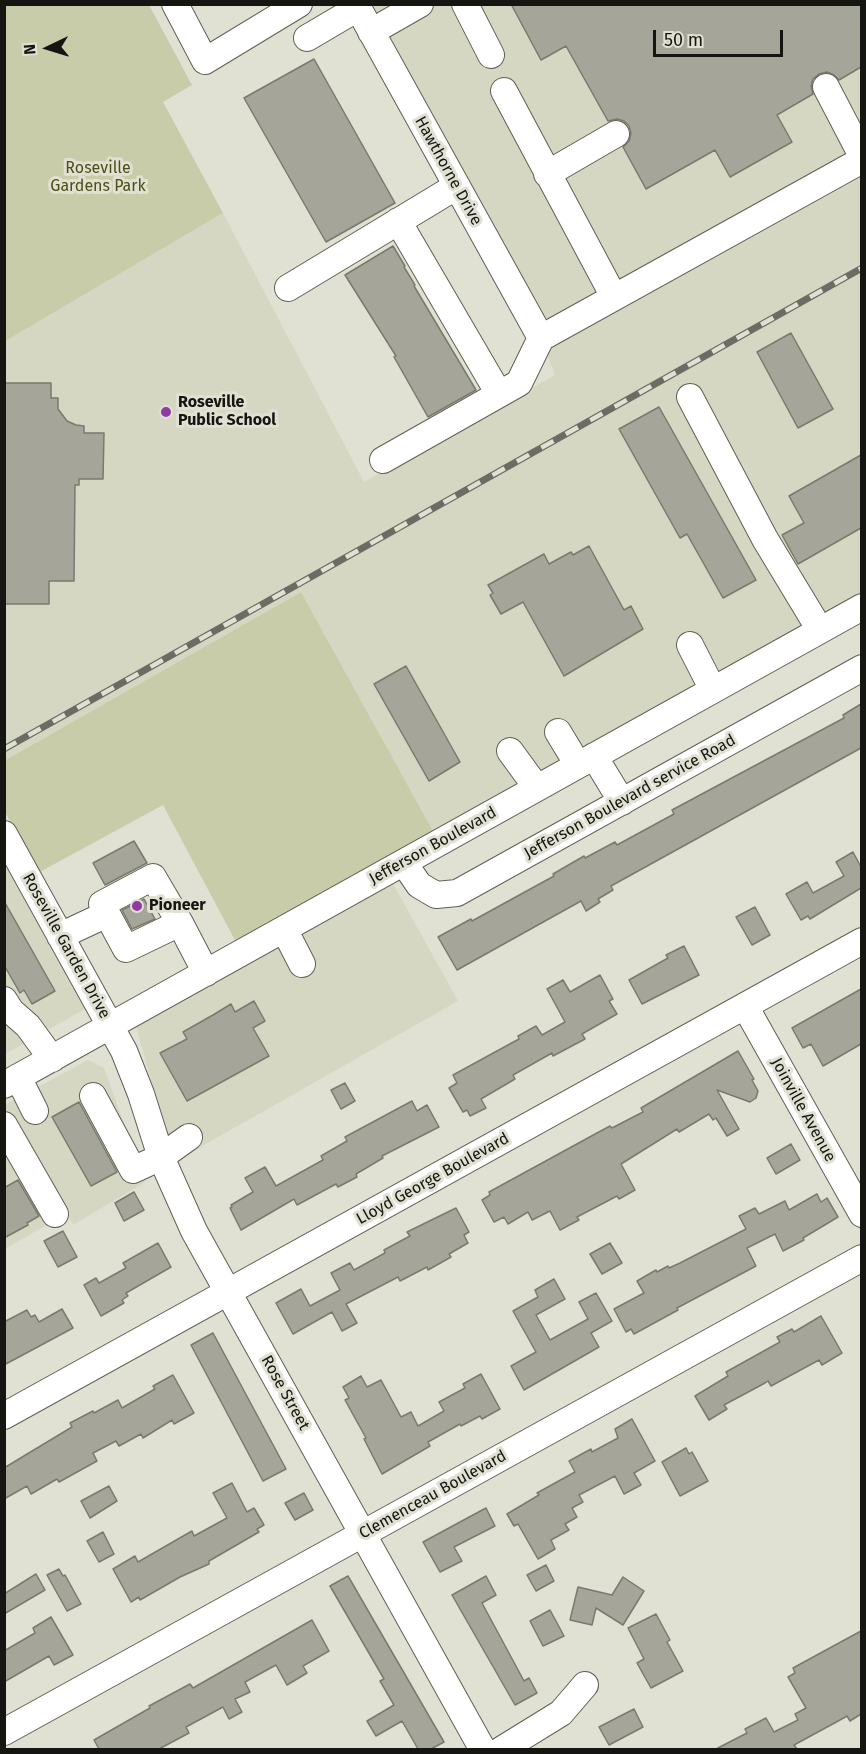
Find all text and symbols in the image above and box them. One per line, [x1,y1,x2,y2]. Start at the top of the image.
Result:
north arrow [18,18,78,78]
scale bar [656,18,786,56]
text: 50 m [664,29,703,51]
text: N [20,43,39,55]
street label: Hawthorne Drive [410,113,486,229]
park label: Roseville Gardens Park [50,159,146,197]
place label: Roseville Public School [178,393,276,431]
marker: Roseville Public School [159,405,173,419]
street label: Jefferson Boulevard service Road [521,731,739,863]
street label: Jefferson Boulevard [366,803,500,889]
street label: Roseville Garden Drive [18,870,114,1022]
place label: Pioneer [149,896,206,916]
marker: Pioneer [130,899,144,913]
street label: Joinville Avenue [767,1055,839,1165]
street label: Lloyd George Boulevard [353,1129,513,1229]
street label: Rose Street [257,1352,313,1434]
street label: Clemenceau Boulevard [356,1447,510,1543]

